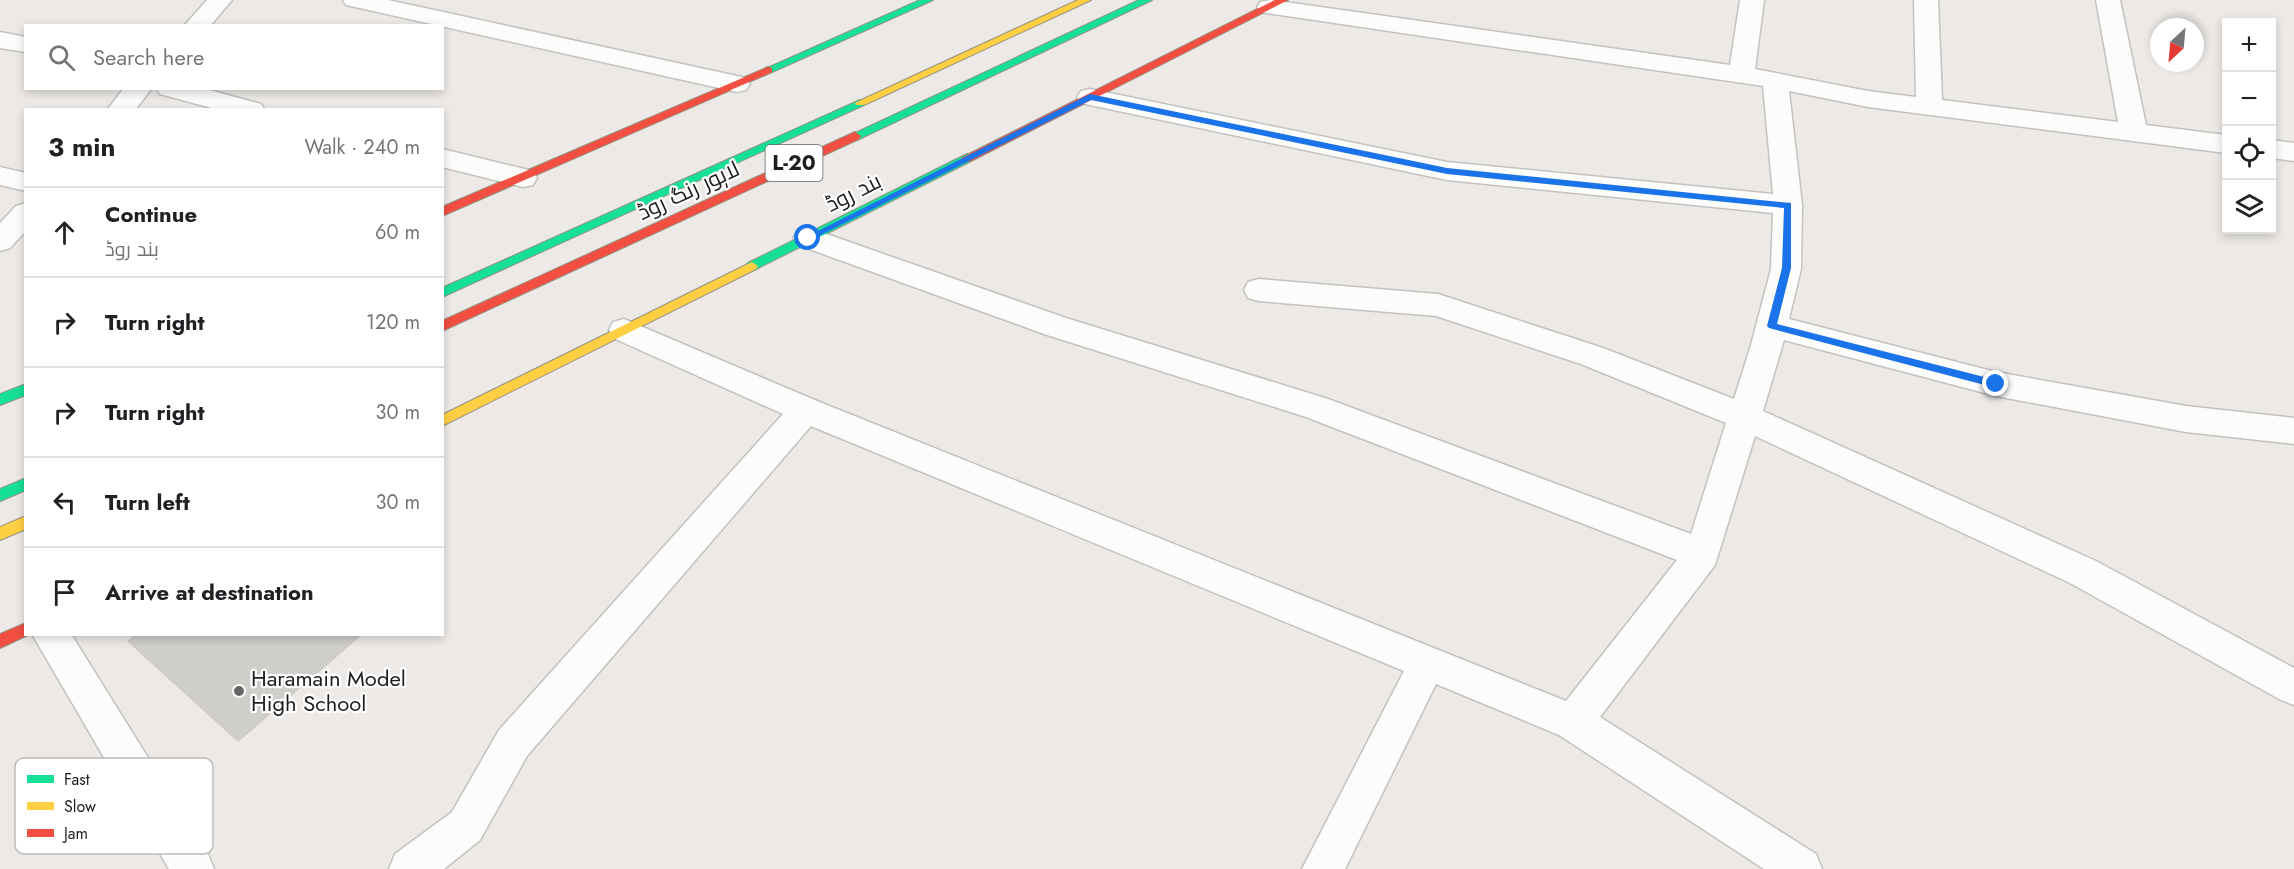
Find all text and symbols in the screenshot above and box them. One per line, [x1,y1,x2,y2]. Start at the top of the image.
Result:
north arrow [2150,18,2204,72]
map controls [2222,18,2276,234]
button: + [2222,18,2276,72]
search box [24,24,444,90]
icon: search [45,41,78,74]
text: Search here [93,41,204,73]
button: − [2222,72,2276,126]
button: locate [2222,126,2276,180]
text: 3 min [48,128,115,166]
text: Walk · 240 m [305,133,420,162]
road number: L-20 [766,145,822,181]
street label: لاہور رنگ روڈ [631,152,745,228]
street label: بند روڈ [819,164,887,220]
button: layers [2222,180,2276,234]
text: Continue [105,198,197,230]
icon: ahead [48,216,81,249]
text: 60 m [375,218,420,247]
route start [794,224,820,250]
text: بند روڈ [105,235,159,264]
icon: right [48,306,81,339]
text: Turn right [105,306,205,338]
text: 120 m [366,308,420,337]
route end [1982,370,2008,396]
icon: right [48,396,81,429]
text: Turn right [105,396,205,428]
text: 30 m [375,398,420,427]
icon: left [48,486,81,519]
text: Turn left [105,486,190,518]
text: 30 m [375,488,420,517]
icon: arrive [48,576,81,609]
text: Arrive at destination [105,576,314,608]
place label: Haramain Model High School [251,662,406,719]
marker: Haramain Model High School [232,684,246,698]
legend [15,758,213,854]
text: Fast [64,768,90,791]
text: Slow [64,795,96,818]
text: Jam [62,822,88,845]

